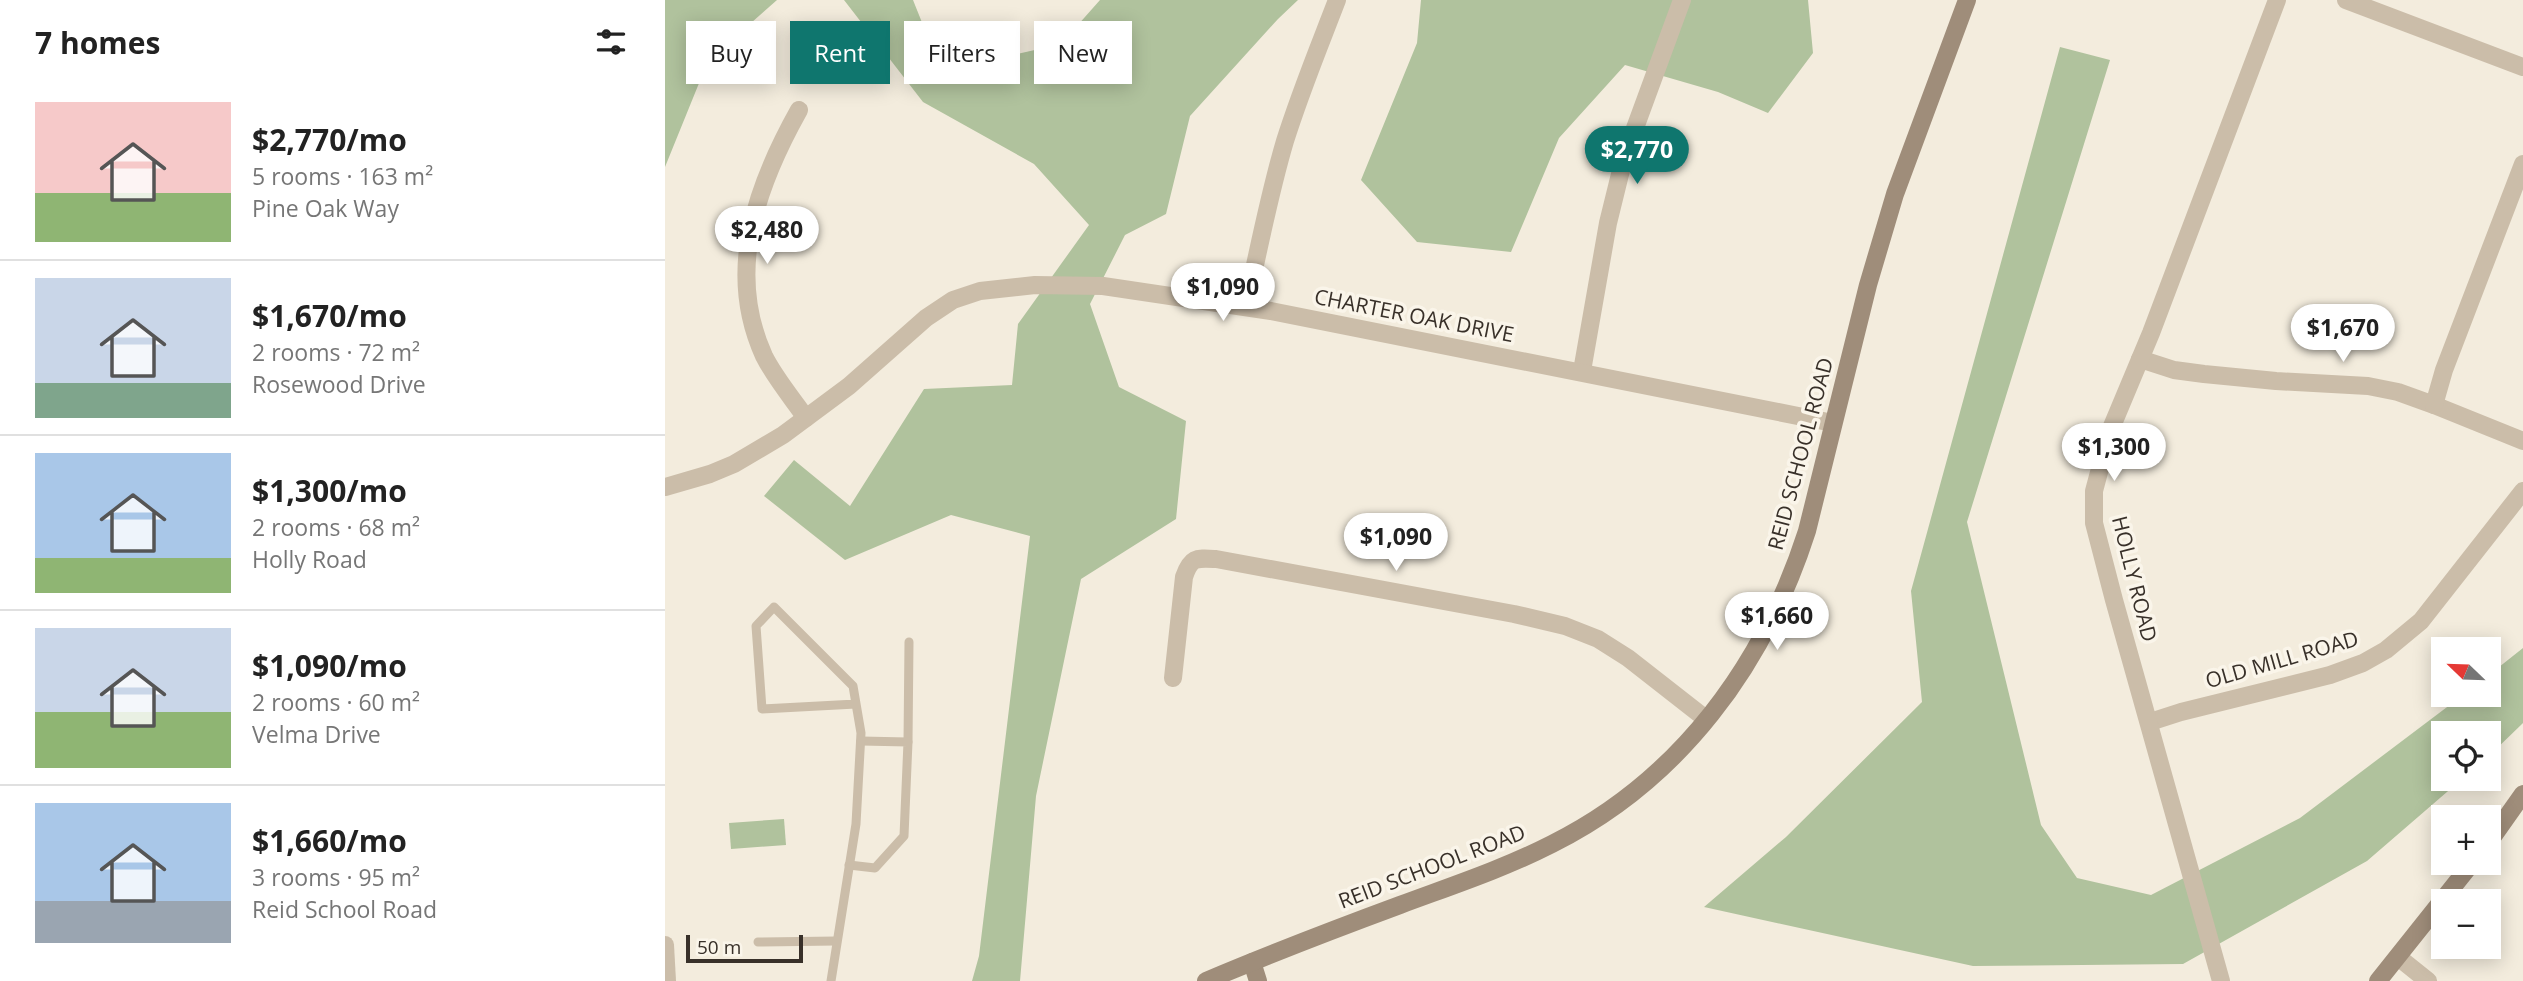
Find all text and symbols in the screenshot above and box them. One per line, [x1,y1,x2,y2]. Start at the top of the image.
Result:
chip: Buy [686,21,776,84]
chip: Rent [790,21,890,84]
chip: Filters [904,21,1020,84]
chip: New [1034,21,1132,84]
text: 7 homes [35,22,160,63]
icon: filters [592,23,630,61]
text: $2,770/mo [252,119,407,160]
pin: $2,770 [1580,127,1694,186]
icon: home [91,130,175,214]
text: $2,770 [1601,133,1673,165]
text: 5 rooms · 163 m² [252,160,433,192]
text: Pine Oak Way [252,192,399,224]
pin: $2,480 [710,206,824,266]
text: $2,480 [731,213,803,245]
pin: $1,090 [1166,264,1280,323]
text: $1,090 [1187,270,1259,302]
street label: CHARTER OAK DRIVE [1312,282,1516,348]
text: $1,670/mo [252,295,407,336]
pin: $1,670 [2286,304,2400,364]
icon: home [91,306,175,390]
text: $1,670 [2307,311,2379,343]
text: 2 rooms · 72 m² [252,336,420,368]
street label: REID SCHOOL ROAD [1761,354,1839,553]
text: Rosewood Drive [252,368,426,400]
pin: $1,300 [2057,424,2171,483]
text: $1,300 [2078,430,2150,462]
text: $1,300/mo [252,470,407,511]
icon: home [91,481,175,565]
text: 2 rooms · 68 m² [252,511,420,543]
street label: HOLLY ROAD [2106,513,2164,645]
pin: $1,090 [1339,514,1453,573]
text: $1,090 [1360,520,1432,552]
text: Holly Road [252,543,367,575]
pin: $1,660 [1720,592,1834,652]
text: $1,660 [1741,599,1813,631]
street label: OLD MILL ROAD [2202,624,2361,694]
north arrow [2431,637,2501,707]
map controls [2431,637,2501,959]
text: $1,090/mo [252,645,407,686]
icon: home [91,656,175,740]
text: 2 rooms · 60 m² [252,686,420,718]
text: Velma Drive [252,718,381,750]
button: locate [2431,721,2501,791]
button: + [2431,805,2501,875]
street label: REID SCHOOL ROAD [1334,817,1529,915]
text: $1,660/mo [252,820,407,861]
icon: home [91,831,175,915]
text: 3 rooms · 95 m² [252,861,420,893]
button: − [2431,889,2501,959]
text: Reid School Road [252,893,437,925]
scale bar [686,932,803,964]
text: 50 m [697,934,741,960]

